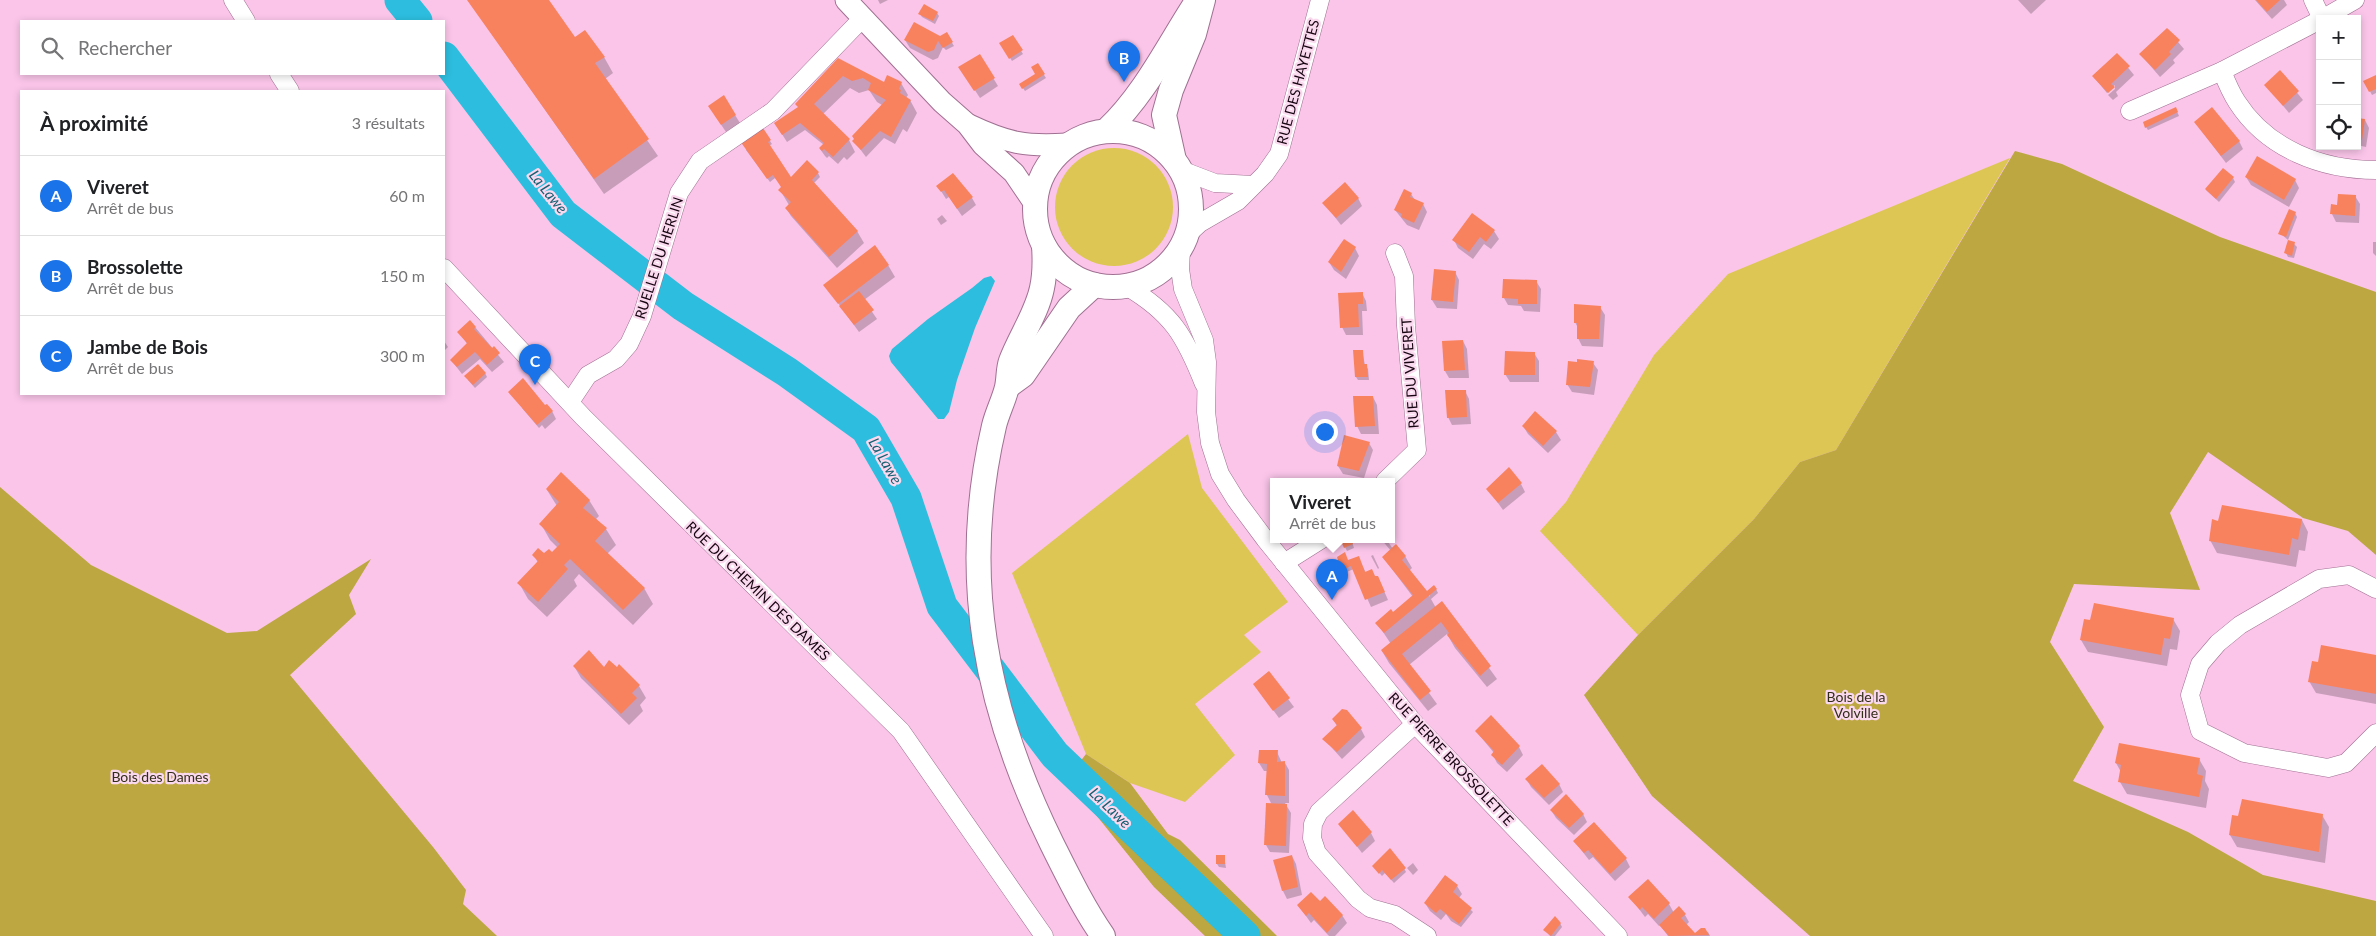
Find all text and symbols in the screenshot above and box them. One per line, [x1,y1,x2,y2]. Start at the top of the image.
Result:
map controls [2316,15,2361,150]
button: + [2316,15,2361,60]
street label: RUE DES HAYETTES [1273,17,1322,146]
search box [20,20,445,75]
icon: search [38,34,66,62]
text: Rechercher [78,36,172,59]
pin: B [1108,41,1140,82]
button: − [2316,60,2361,105]
button: locate [2316,105,2361,150]
text: À proximité [40,110,148,135]
text: 3 résultats [352,113,425,132]
water label: La Lawe [526,166,572,217]
text: Viveret [87,175,149,198]
text: A [50,186,62,205]
text: 60 m [389,186,425,205]
street label: RUELLE DU HERLIN [631,195,686,321]
text: Arrêt de bus [87,198,174,217]
text: Brossolette [87,255,183,278]
text: B [51,266,61,285]
text: 150 m [380,266,425,285]
text: Arrêt de bus [87,278,174,297]
street label: RUE DU VIVERET [1397,316,1422,429]
text: Jambe de Bois [87,335,208,358]
pin: C [519,344,551,385]
text: C [51,346,61,365]
text: 300 m [380,346,425,365]
text: Arrêt de bus [87,358,174,377]
your location [1312,419,1338,445]
water label: La Lawe [865,434,906,487]
popup [1270,478,1395,543]
text: Viveret [1289,490,1351,513]
text: Arrêt de bus [1289,513,1376,532]
street label: RUE DU CHEMIN DES DAMES [683,518,834,664]
pin: A [1316,559,1348,600]
park label: Bois de la Volville [1827,688,1886,721]
street label: RUE PIERRE BROSSOLETTE [1385,689,1517,829]
park label: Bois des Dames [111,768,209,785]
water label: La Lawe [1086,783,1135,831]

